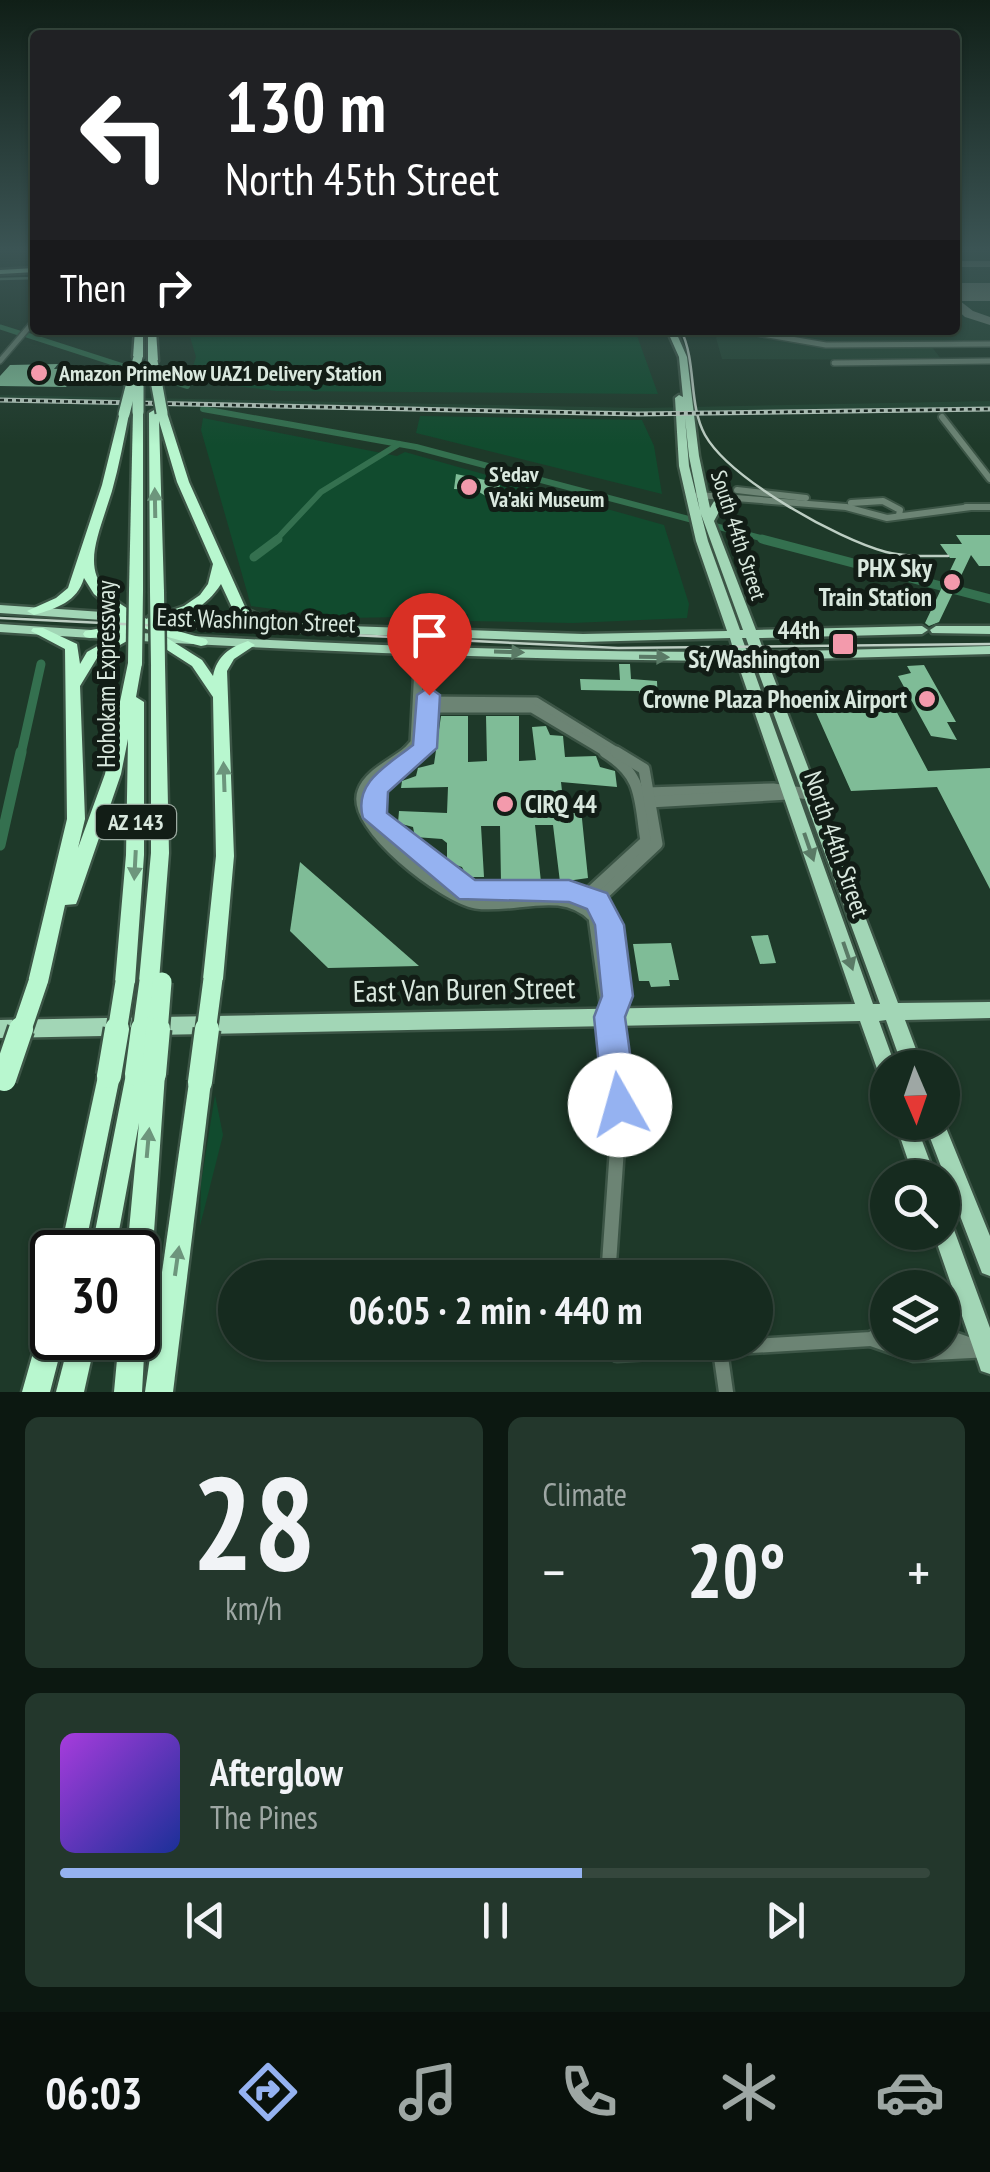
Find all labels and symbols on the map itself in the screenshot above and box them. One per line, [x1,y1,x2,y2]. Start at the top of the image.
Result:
place label: Amazon PrimeNow UAZ1 Delivery Station [58,359,382,387]
marker: Amazon PrimeNow UAZ1 Delivery Station [28,362,50,384]
place label: S'edav Va'aki Museum [488,460,604,513]
street label: South 44th Street [705,467,773,603]
marker: S'edav Va'aki Museum [458,476,480,498]
one-way arrow [147,486,163,518]
place label: PHX Sky Train Station [819,552,933,613]
marker: PHX Sky Train Station [941,571,963,593]
street label: Hohokam Expressway [90,580,122,768]
pin [387,593,472,696]
street label: East Washington Street [156,601,356,639]
place label: 44th St/Washington [688,614,820,675]
marker: 44th St/Washington [830,631,856,657]
one-way arrow [493,645,525,661]
one-way arrow [639,649,671,665]
place label: Crowne Plaza Phoenix Airport [643,683,908,715]
marker: Crowne Plaza Phoenix Airport [916,688,938,710]
one-way arrow [216,761,232,793]
street label: North 44th Street [797,767,877,921]
place label: CIRQ 44 [525,788,597,820]
marker: CIRQ 44 [494,793,516,815]
road number: AZ 143 [96,805,176,839]
one-way arrow [802,832,817,862]
one-way arrow [126,850,142,882]
one-way arrow [841,942,856,972]
street label: East Van Buren Street [352,967,576,1010]
north arrow [870,1050,960,1140]
position arrow [568,1053,672,1157]
one-way arrow [141,1126,157,1158]
speed limit sign: 30 [30,1230,160,1360]
one-way arrow [169,1244,185,1276]

